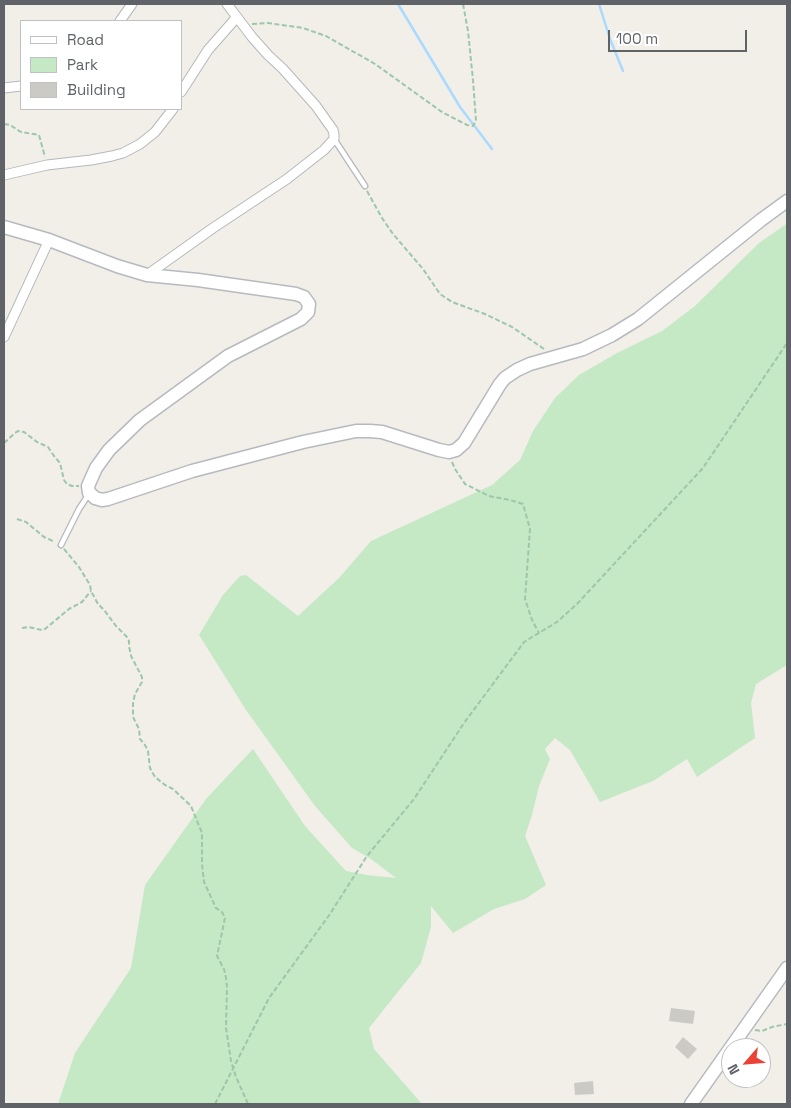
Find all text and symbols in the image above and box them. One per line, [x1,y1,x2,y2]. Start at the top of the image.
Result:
legend [20,20,182,110]
scale bar [611,20,750,52]
text: 100 m [616,29,658,48]
text: Road [67,30,104,49]
text: Park [67,55,98,74]
text: Building [67,80,126,99]
north arrow [721,1038,771,1088]
text: N [723,1061,744,1078]

